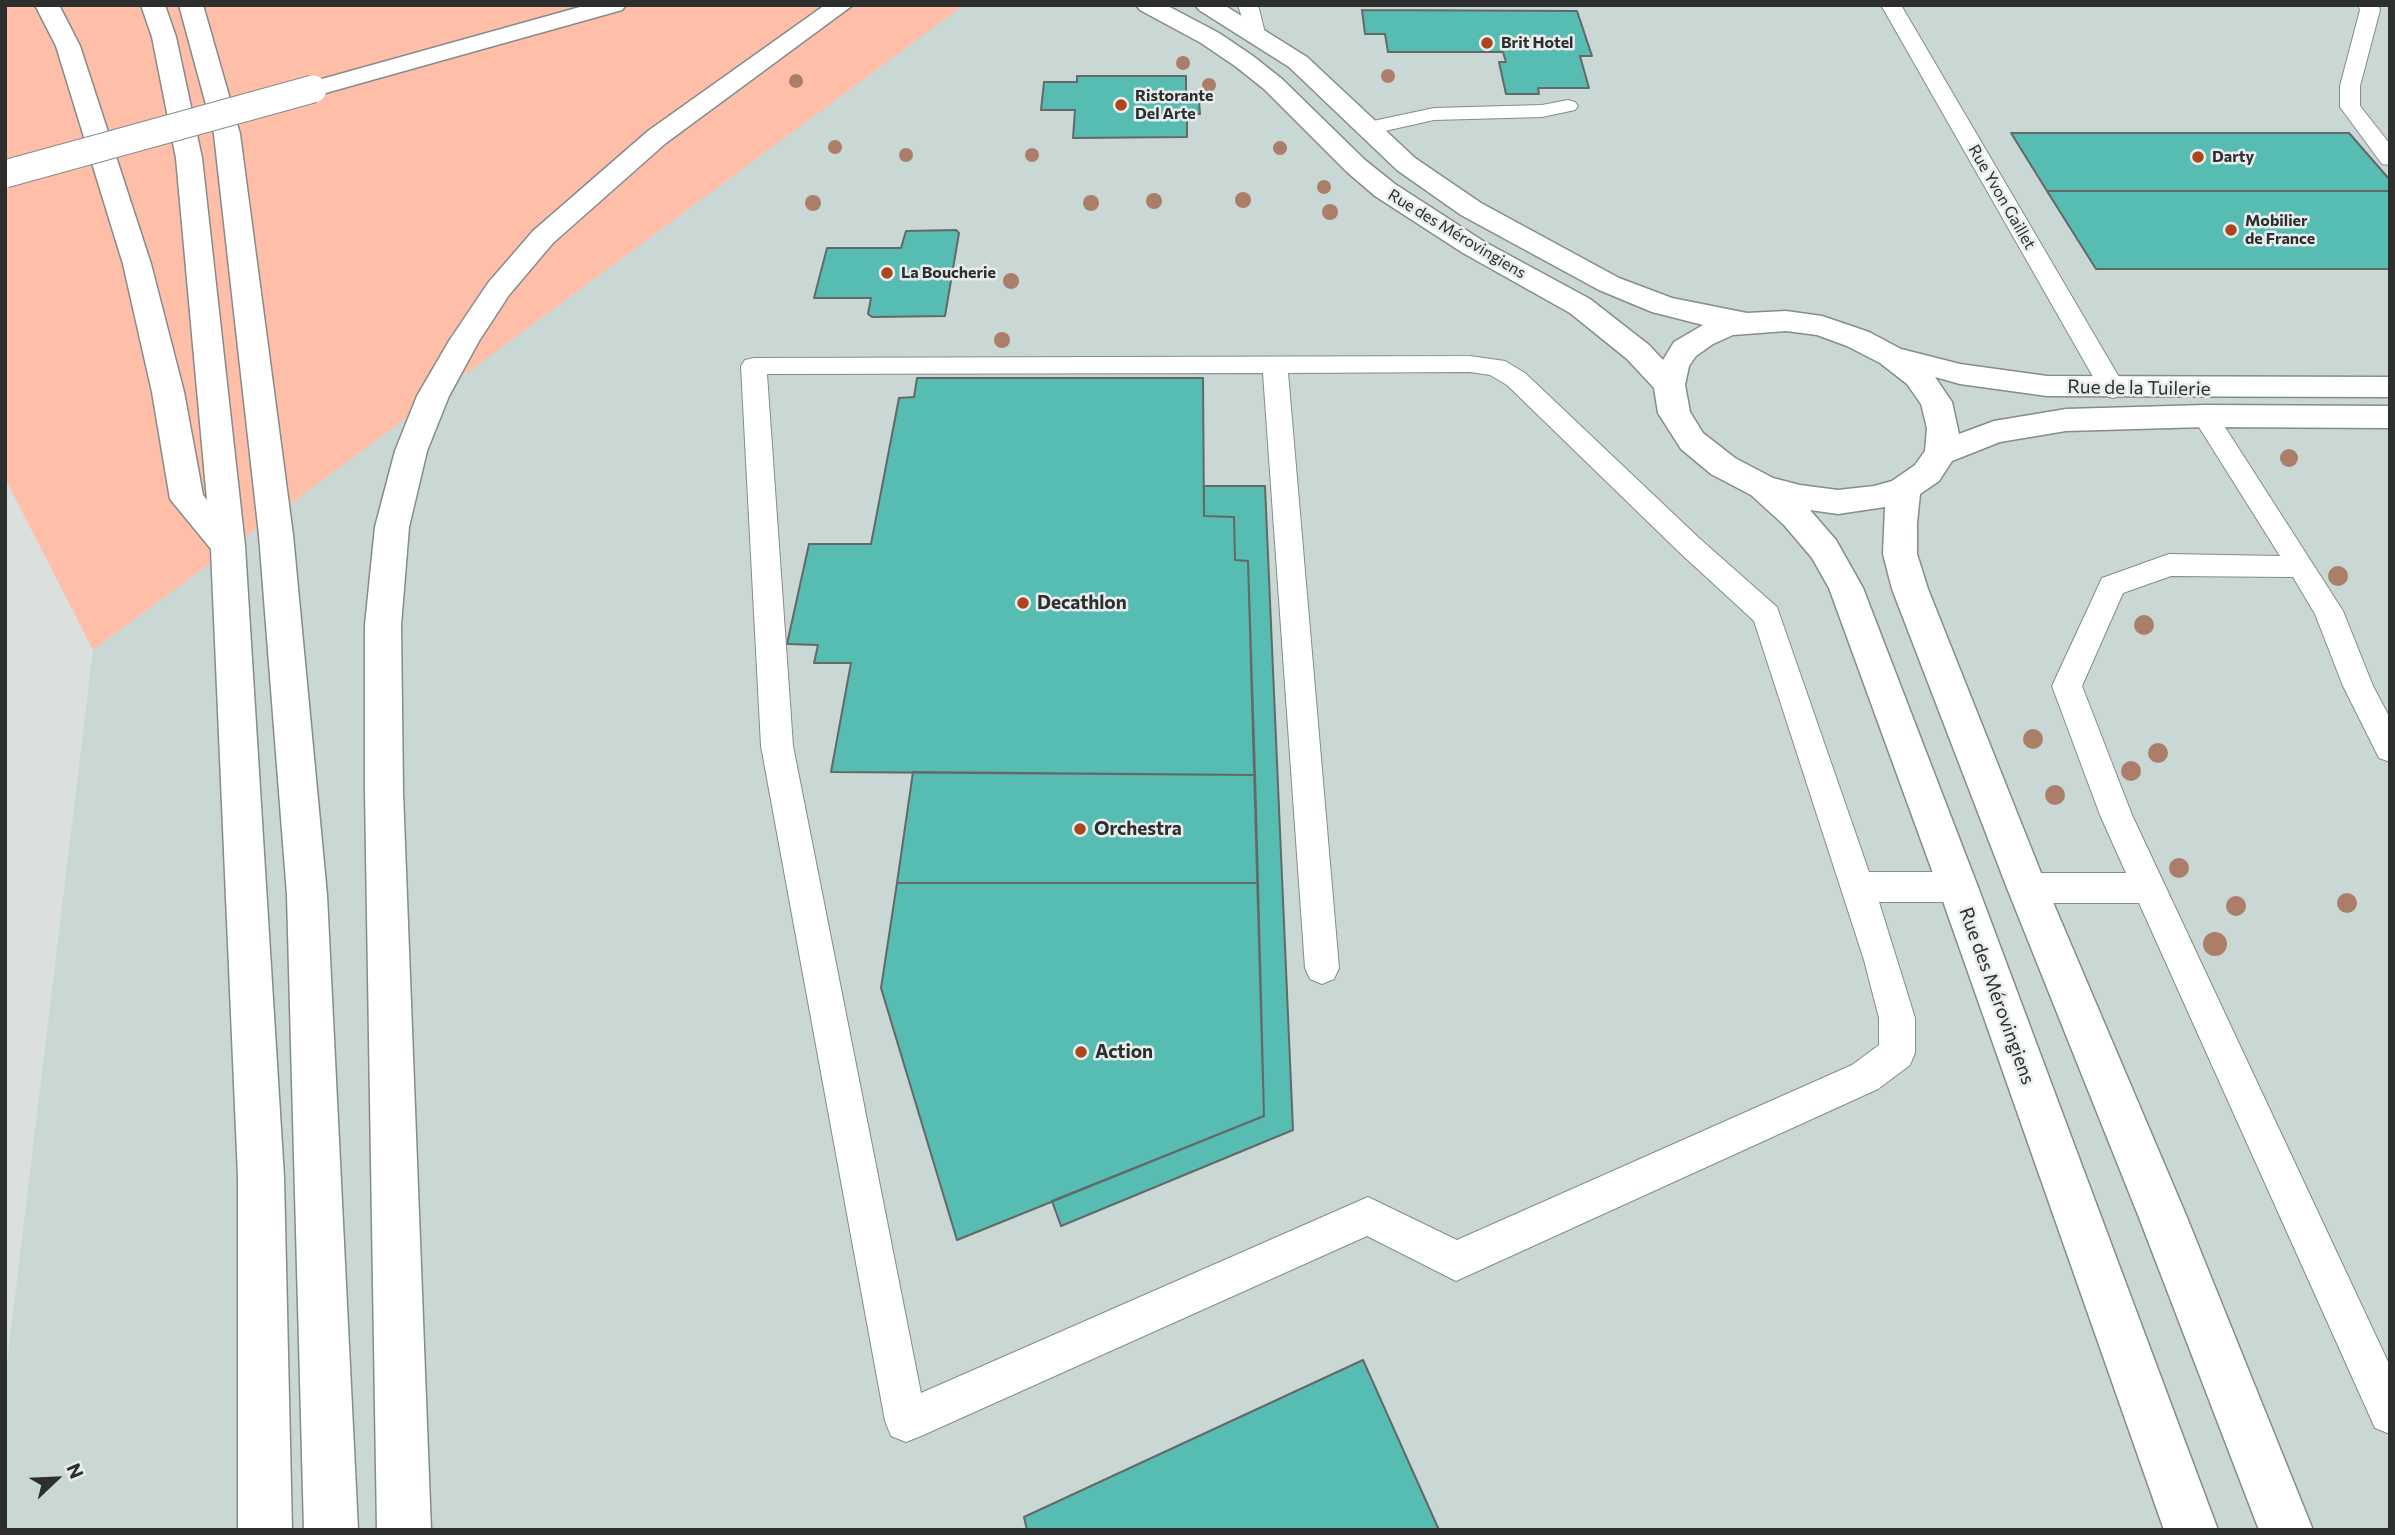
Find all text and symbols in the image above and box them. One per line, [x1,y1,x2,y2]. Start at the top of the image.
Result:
place label: Brit Hotel [1501,33,1573,53]
marker: Brit Hotel [1479,35,1495,51]
place label: Ristorante Del Arte [1135,86,1213,124]
marker: Ristorante Del Arte [1113,97,1129,113]
street label: Rue Yvon Gaillet [1964,141,2040,253]
place label: Darty [2212,147,2254,167]
marker: Darty [2190,149,2206,165]
street label: Rue des Mérovingiens [1385,185,1529,283]
place label: Mobilier de France [2245,211,2315,249]
marker: Mobilier de France [2223,222,2239,238]
place label: La Boucherie [901,263,996,283]
marker: La Boucherie [879,265,895,281]
street label: Rue de la Tuilerie [2067,375,2211,401]
place label: Decathlon [1037,592,1127,614]
marker: Decathlon [1015,595,1031,611]
place label: Orchestra [1094,818,1182,840]
marker: Orchestra [1072,821,1088,837]
street label: Rue des Mérovingiens [1954,904,2040,1088]
place label: Action [1095,1041,1153,1063]
marker: Action [1073,1044,1089,1060]
north arrow [21,1444,91,1514]
text: N [62,1460,89,1482]

